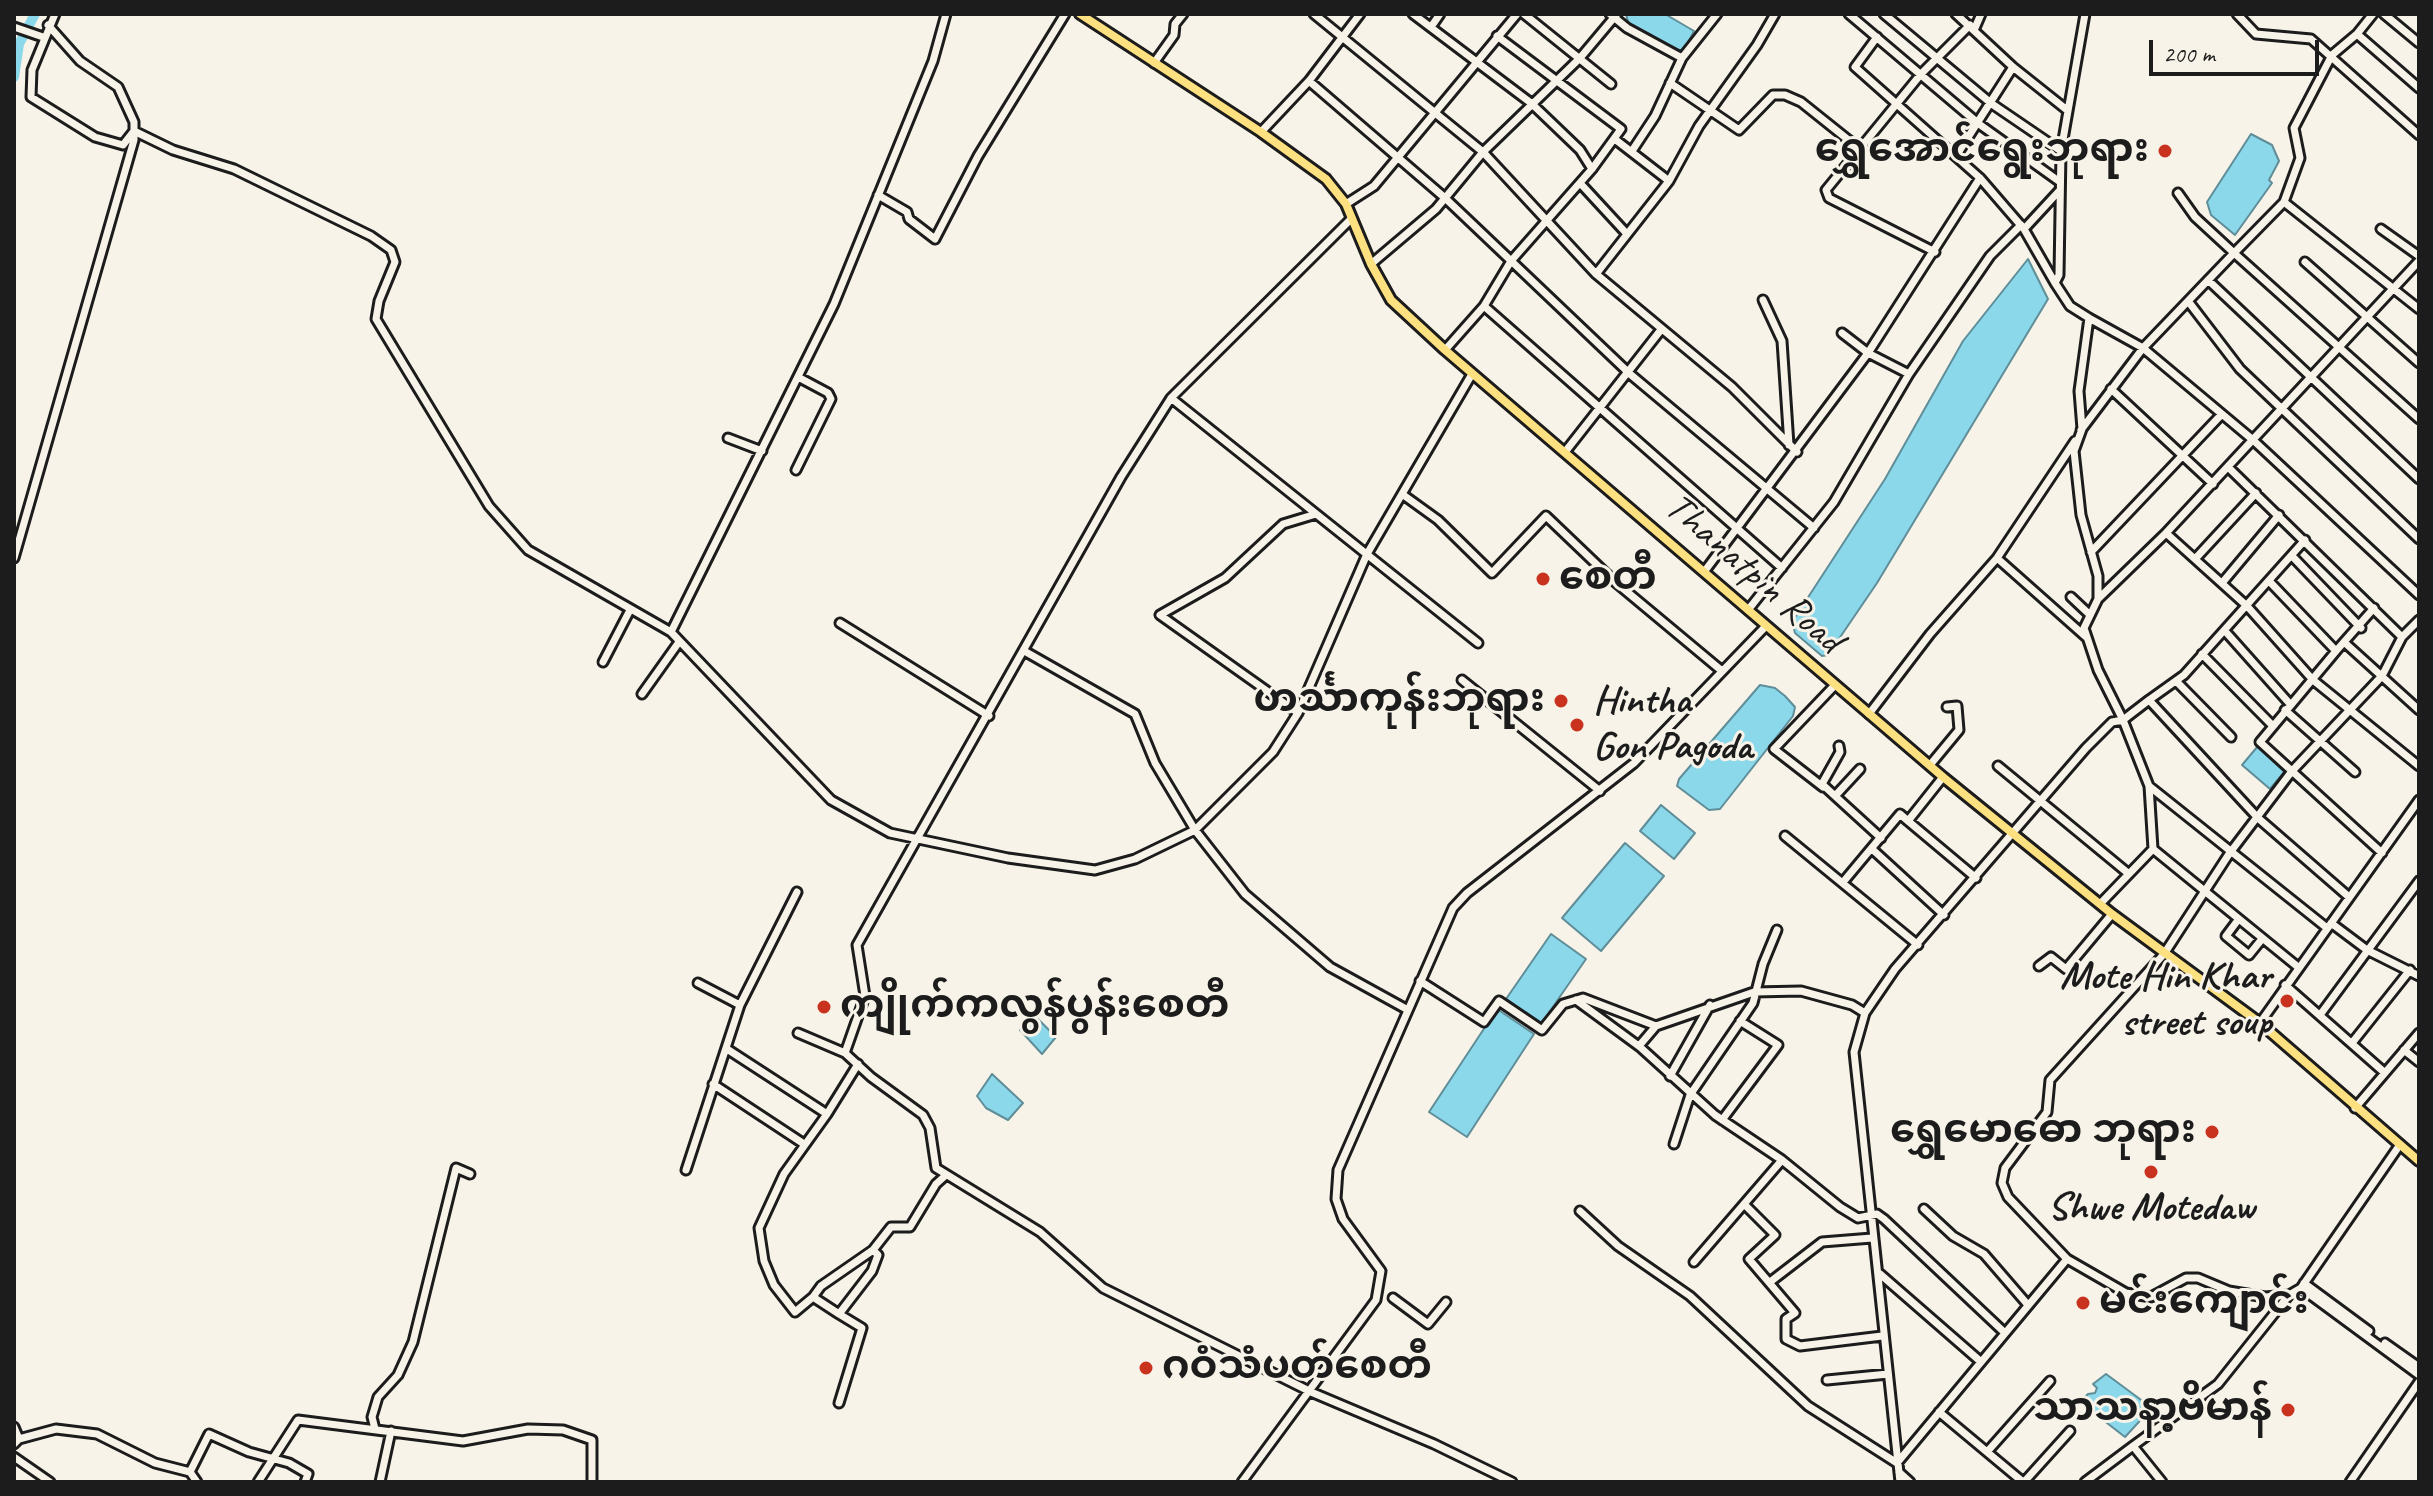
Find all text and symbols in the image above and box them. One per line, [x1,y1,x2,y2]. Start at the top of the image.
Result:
scale bar [2153,24,2323,74]
text: 200 m [2163,39,2215,69]
place label: ရွှေအောင်ရွေးဘုရား [1815,127,2149,175]
marker: ရွှေအောင်ရွေးဘုရား [2156,142,2174,160]
street label: Thanatpin Road [1654,484,1852,664]
place label: စေတီ [1559,555,1657,603]
marker: စေတီ [1534,570,1552,588]
place label: ဟင်္သာကုန်းဘုရား [1254,677,1545,725]
place label: Hintha Gon Pagoda [1593,678,1752,772]
marker: ဟင်္သာကုန်းဘုရား [1552,692,1570,710]
marker: Hintha Gon Pagoda [1568,716,1586,734]
place label: Mote Hin Khar street soup [2060,954,2271,1048]
place label: ကျိုက်ကလွန်ပွန်းစေတီ [840,983,1229,1031]
marker: Mote Hin Khar street soup [2278,992,2296,1010]
marker: ကျိုက်ကလွန်ပွန်းစေတီ [815,998,833,1016]
place label: ရွှေမောဓော ဘုရား [1890,1108,2196,1156]
marker: ရွှေမောဓော ဘုရား [2203,1123,2221,1141]
marker: Shwe Motedaw [2142,1163,2160,1181]
place label: Shwe Motedaw [2048,1185,2254,1233]
place label: မင်းကျောင်း [2099,1279,2309,1327]
marker: မင်းကျောင်း [2074,1294,2092,1312]
place label: ဂဝံသံပတ်စေတီ [1162,1344,1432,1392]
marker: ဂဝံသံပတ်စေတီ [1137,1359,1155,1377]
place label: သာသနာ့ဗိမာန် [2033,1386,2272,1434]
marker: သာသနာ့ဗိမာန် [2279,1401,2297,1419]

